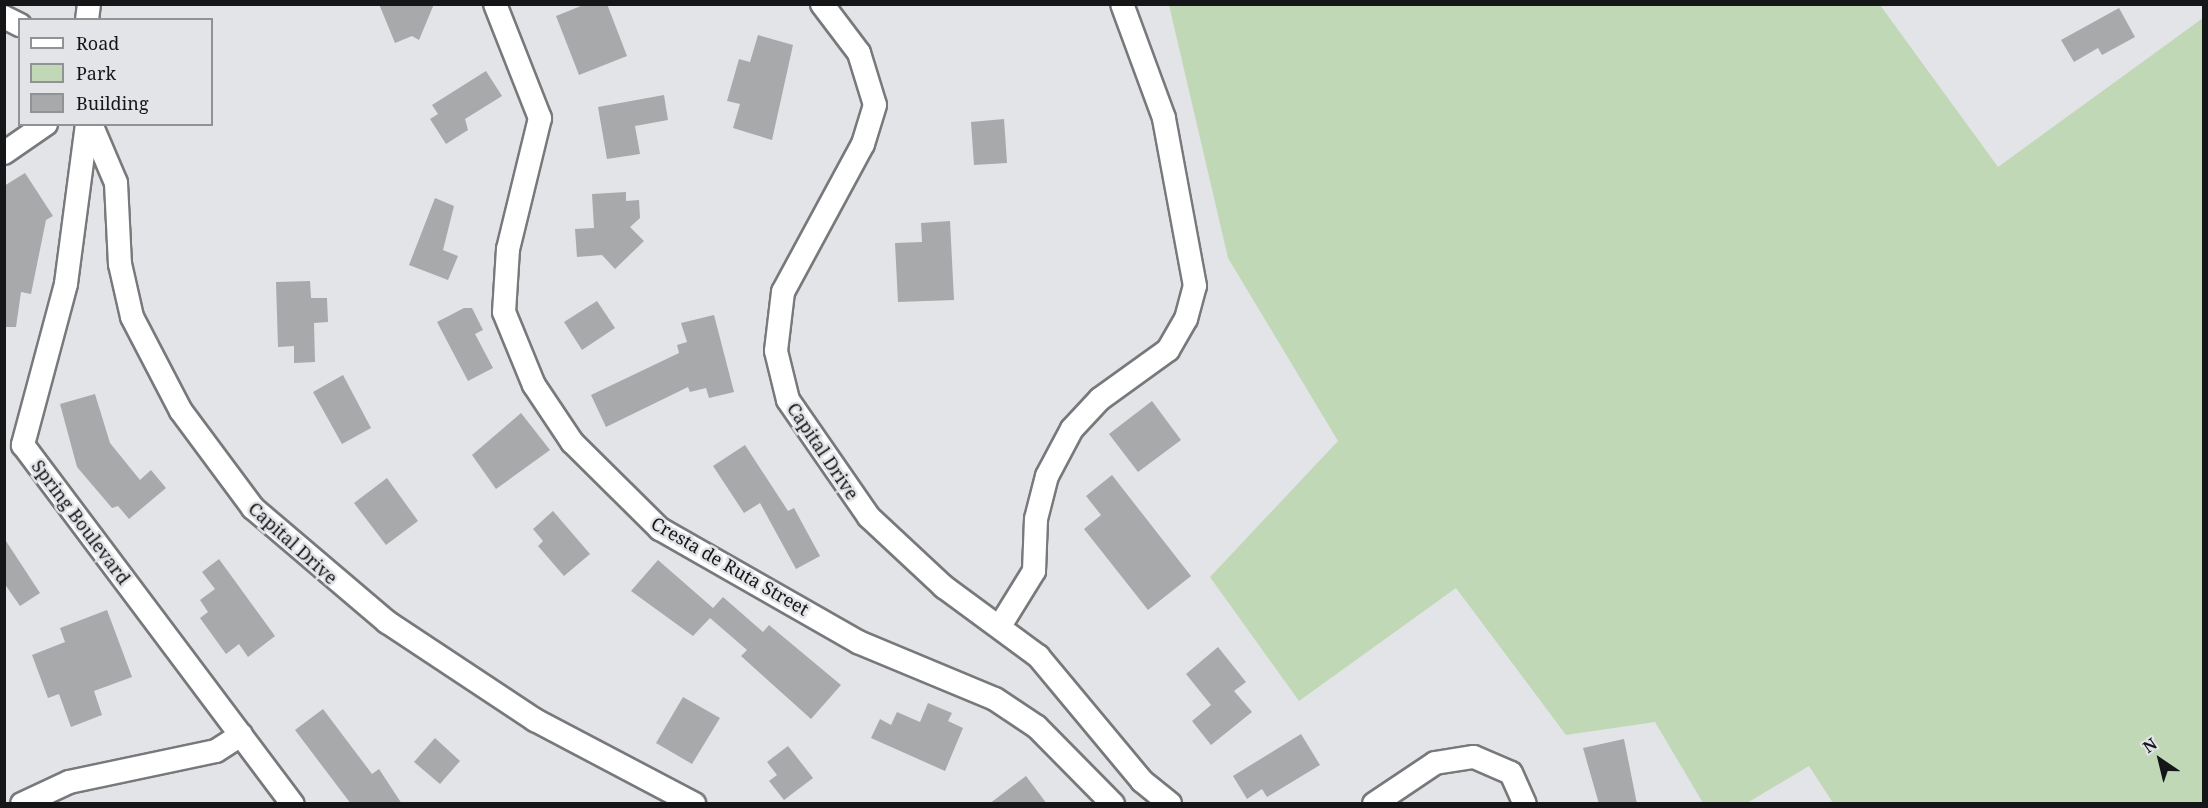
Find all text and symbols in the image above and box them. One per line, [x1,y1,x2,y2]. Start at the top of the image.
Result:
legend [18,18,213,126]
text: Road [76,31,119,55]
text: Park [76,61,116,85]
text: Building [76,91,149,115]
street label: Capital Drive [783,398,863,504]
street label: Spring Boulevard [27,456,135,588]
street label: Capital Drive [244,497,342,589]
street label: Cresta de Ruta Street [647,512,813,620]
north arrow [2130,730,2190,790]
text: N [2138,733,2161,758]

